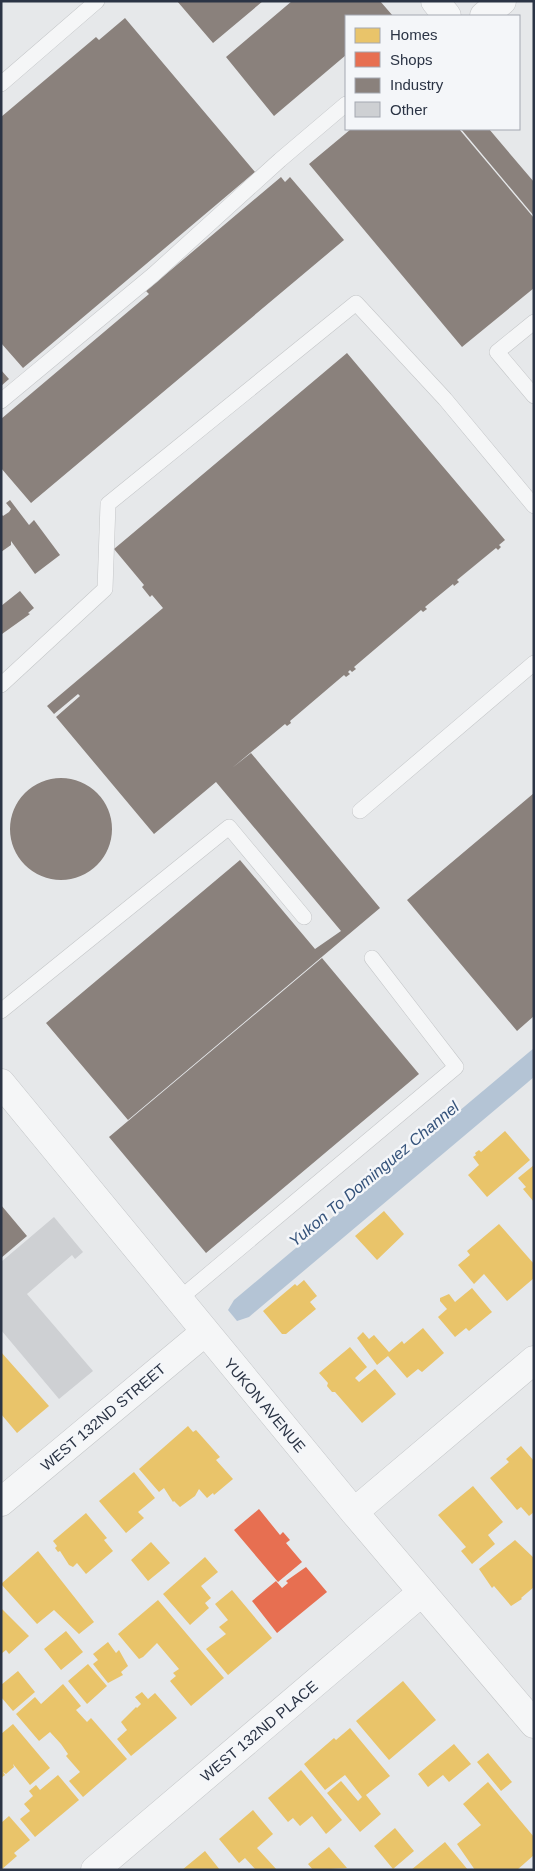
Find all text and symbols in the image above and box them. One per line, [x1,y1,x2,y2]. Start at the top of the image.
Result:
legend [345,15,520,130]
text: Homes [390,26,438,43]
text: Shops [390,51,433,68]
text: Industry [390,76,444,93]
text: Other [390,101,428,118]
water label: Yukon To Dominguez Channel [286,1098,462,1250]
street label: YUKON AVENUE [221,1355,309,1455]
street label: WEST 132ND STREET [37,1360,169,1474]
street label: WEST 132ND PLACE [197,1677,321,1785]

